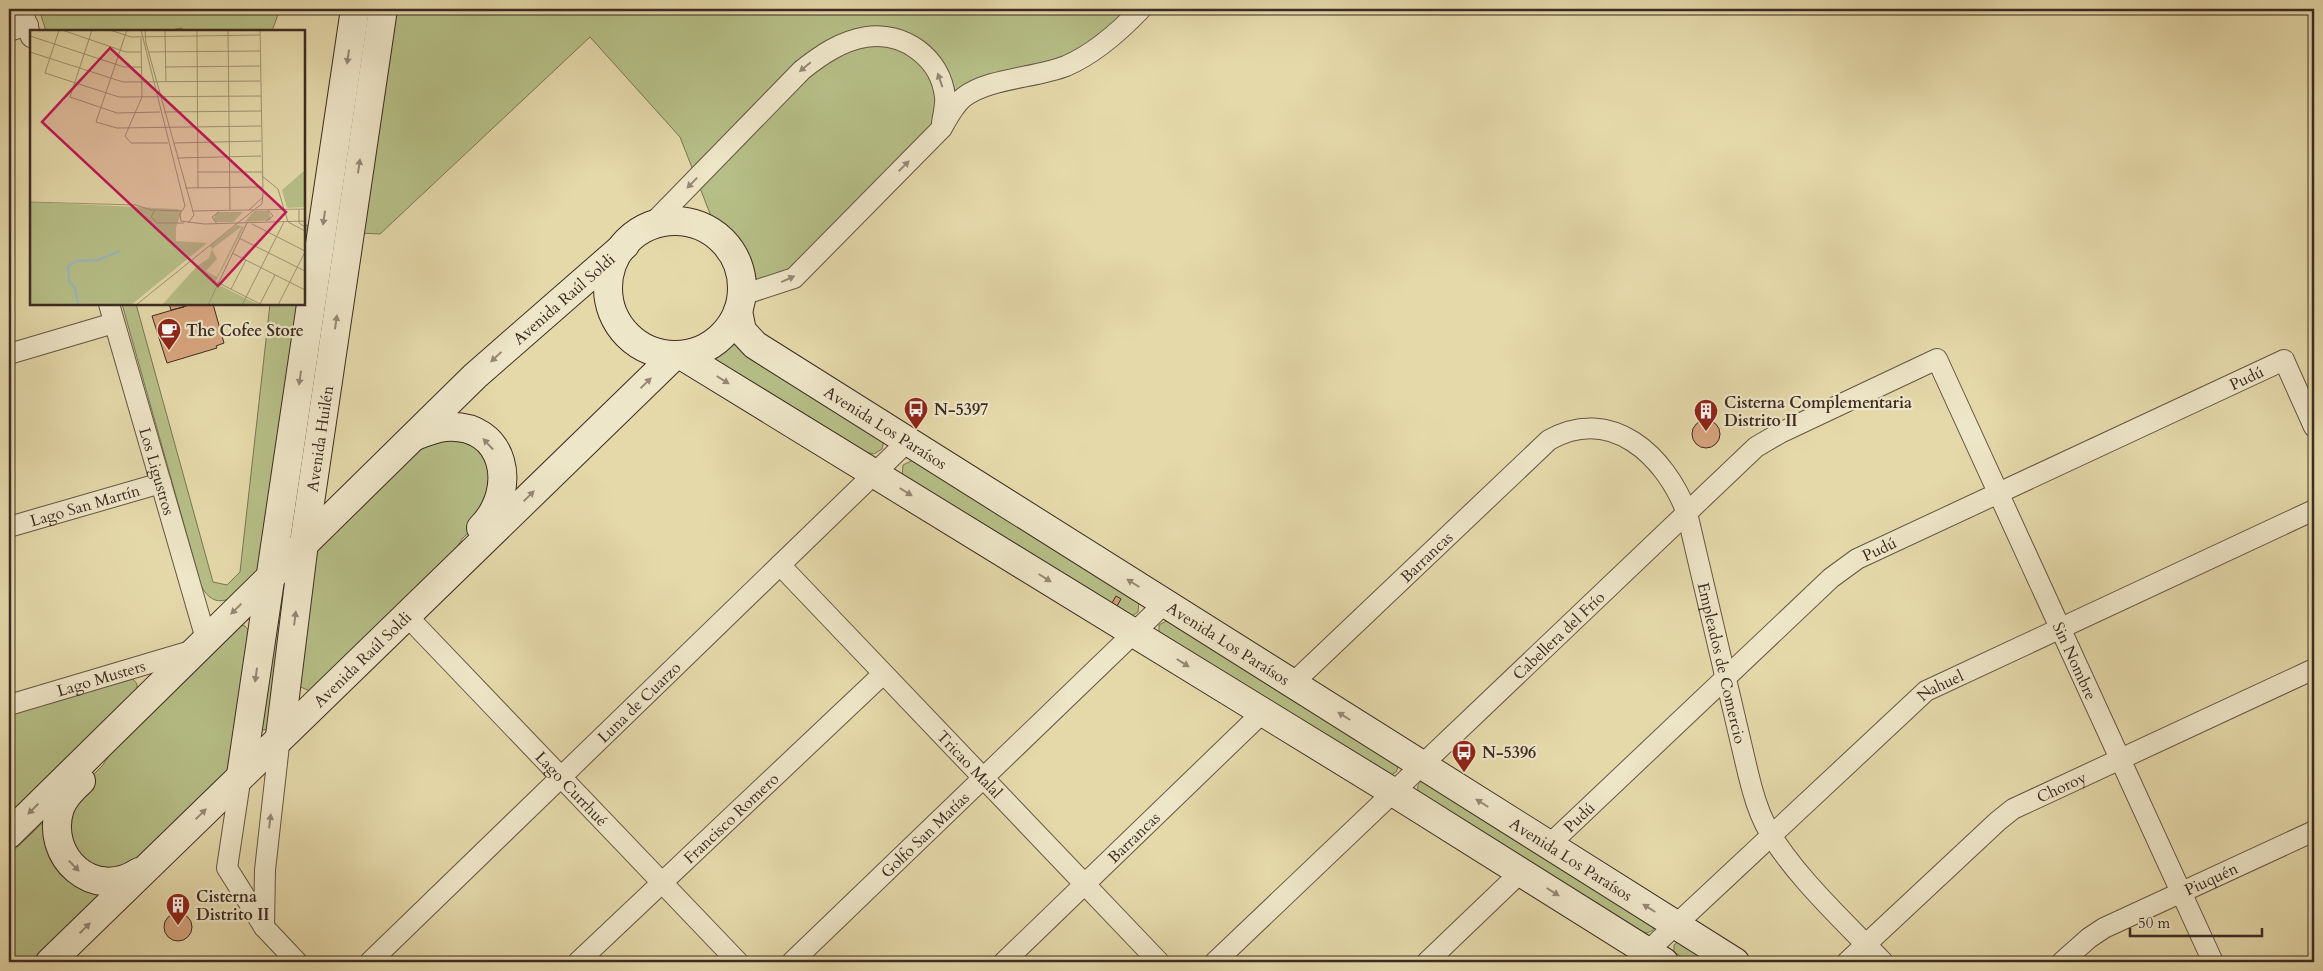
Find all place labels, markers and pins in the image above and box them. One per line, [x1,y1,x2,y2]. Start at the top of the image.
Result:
cafe icon: The Cofee Store [156,317,182,351]
place label: The Cofee Store [186,320,304,342]
place label: Cisterna Complementaria Distrito II [1724,392,1912,432]
bus stop icon: N-5397 [903,396,929,430]
building icon: Cisterna Complementaria Distrito II [1693,398,1719,432]
place label: N-5397 [934,399,988,421]
bus stop icon: N-5396 [1451,739,1477,773]
place label: N-5396 [1482,742,1536,764]
place label: Cisterna Distrito II [196,886,270,926]
building icon: Cisterna Distrito II [165,892,191,926]

